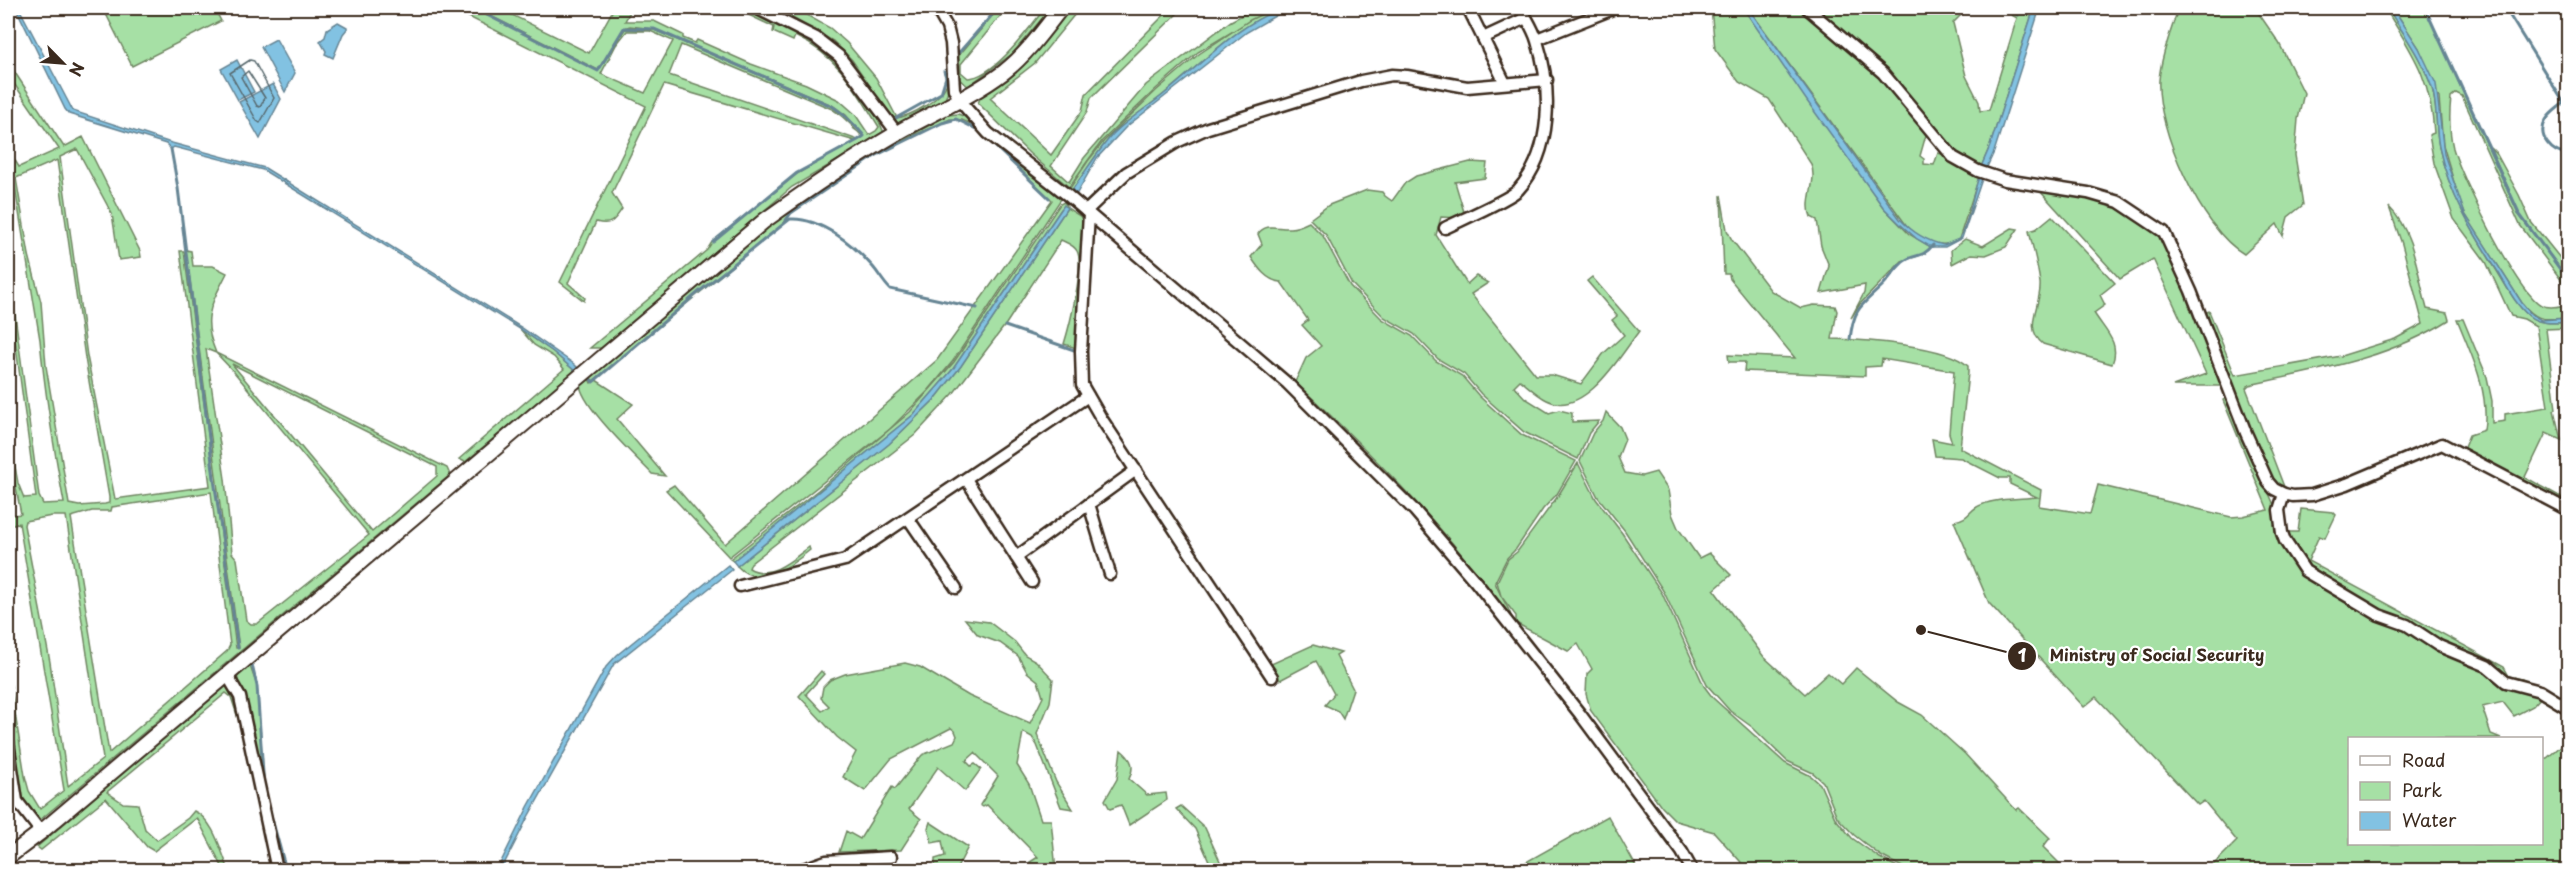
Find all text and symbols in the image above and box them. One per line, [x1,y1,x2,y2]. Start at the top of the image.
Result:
north arrow [33,33,93,93]
text: N [64,59,91,81]
callout: Ministry of Social Security [2007,639,2277,673]
text: 1 [2018,641,2027,668]
text: Ministry of Social Security [2050,642,2264,666]
legend [2348,737,2543,845]
text: Road [2402,746,2446,773]
text: Park [2402,776,2442,803]
text: Water [2402,806,2457,833]

